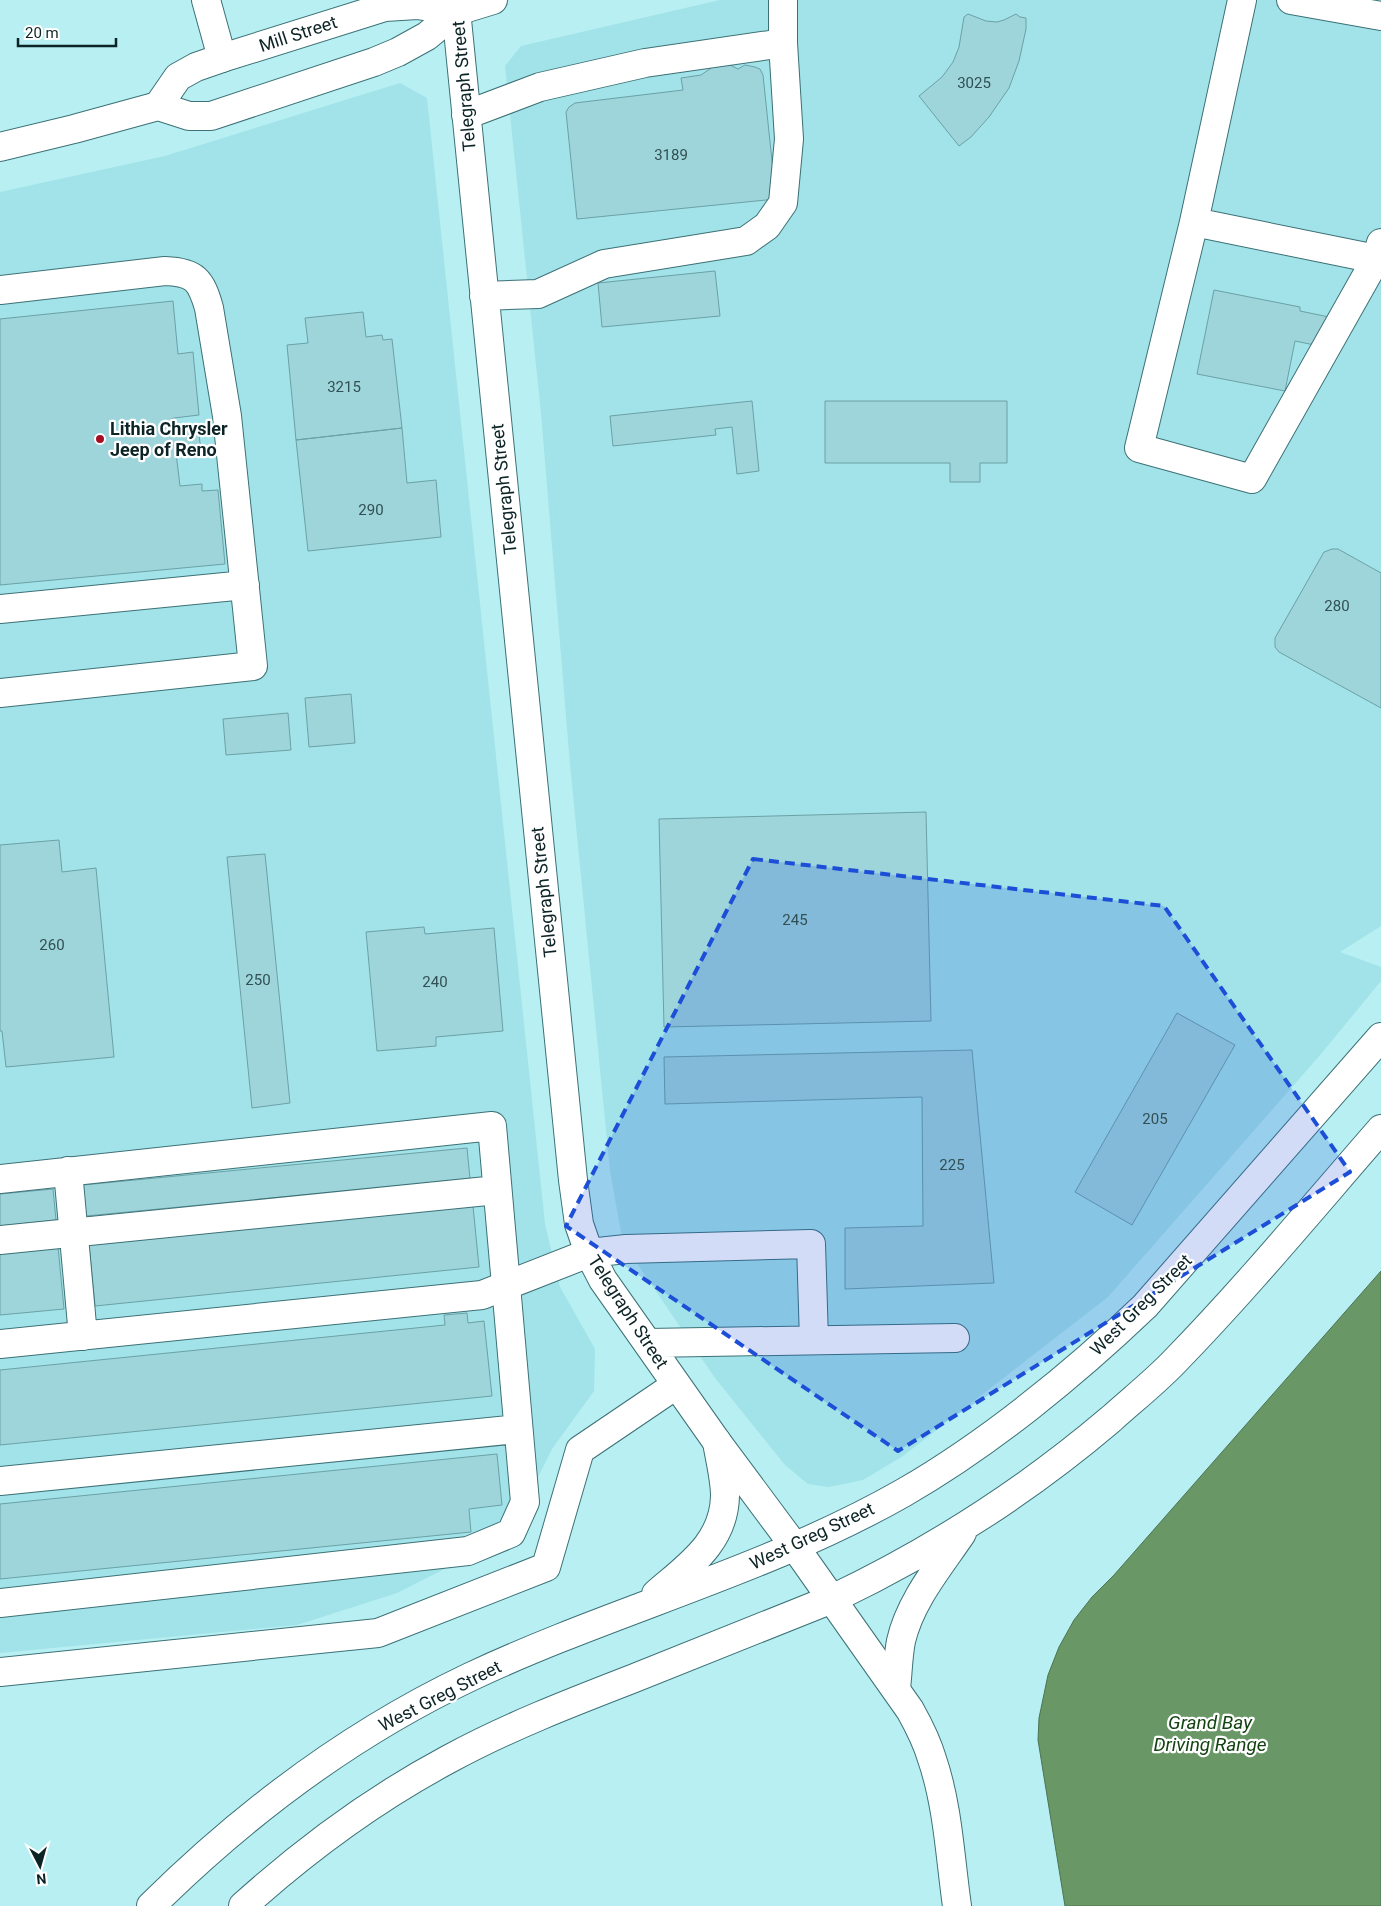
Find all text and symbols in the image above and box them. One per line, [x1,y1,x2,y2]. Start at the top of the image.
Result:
street label: Mill Street [256,11,340,56]
scale bar [18,15,115,47]
street label: Telegraph Street [447,20,480,152]
text: 20 m [25,24,59,42]
house number: 3025 [957,74,991,92]
house number: 3189 [654,146,688,164]
house number: 3215 [327,378,361,396]
place label: Lithia Chrysler Jeep of Reno [110,418,228,460]
street label: Telegraph Street [486,423,521,555]
marker: Lithia Chrysler Jeep of Reno [94,433,106,445]
house number: 290 [358,501,384,519]
house number: 280 [1324,597,1350,615]
street label: Telegraph Street [526,826,561,958]
house number: 245 [782,911,808,929]
house number: 260 [39,936,65,954]
house number: 250 [245,971,271,989]
house number: 240 [422,973,448,991]
house number: 205 [1142,1110,1168,1128]
house number: 225 [939,1156,965,1174]
street label: West Greg Street [1086,1250,1196,1360]
street label: Telegraph Street [584,1251,673,1372]
street label: West Greg Street [746,1498,877,1574]
street label: West Greg Street [375,1656,505,1735]
water label: Grand Bay Driving Range [1153,1711,1267,1756]
north arrow [15,1841,65,1891]
text: N [36,1870,47,1887]

